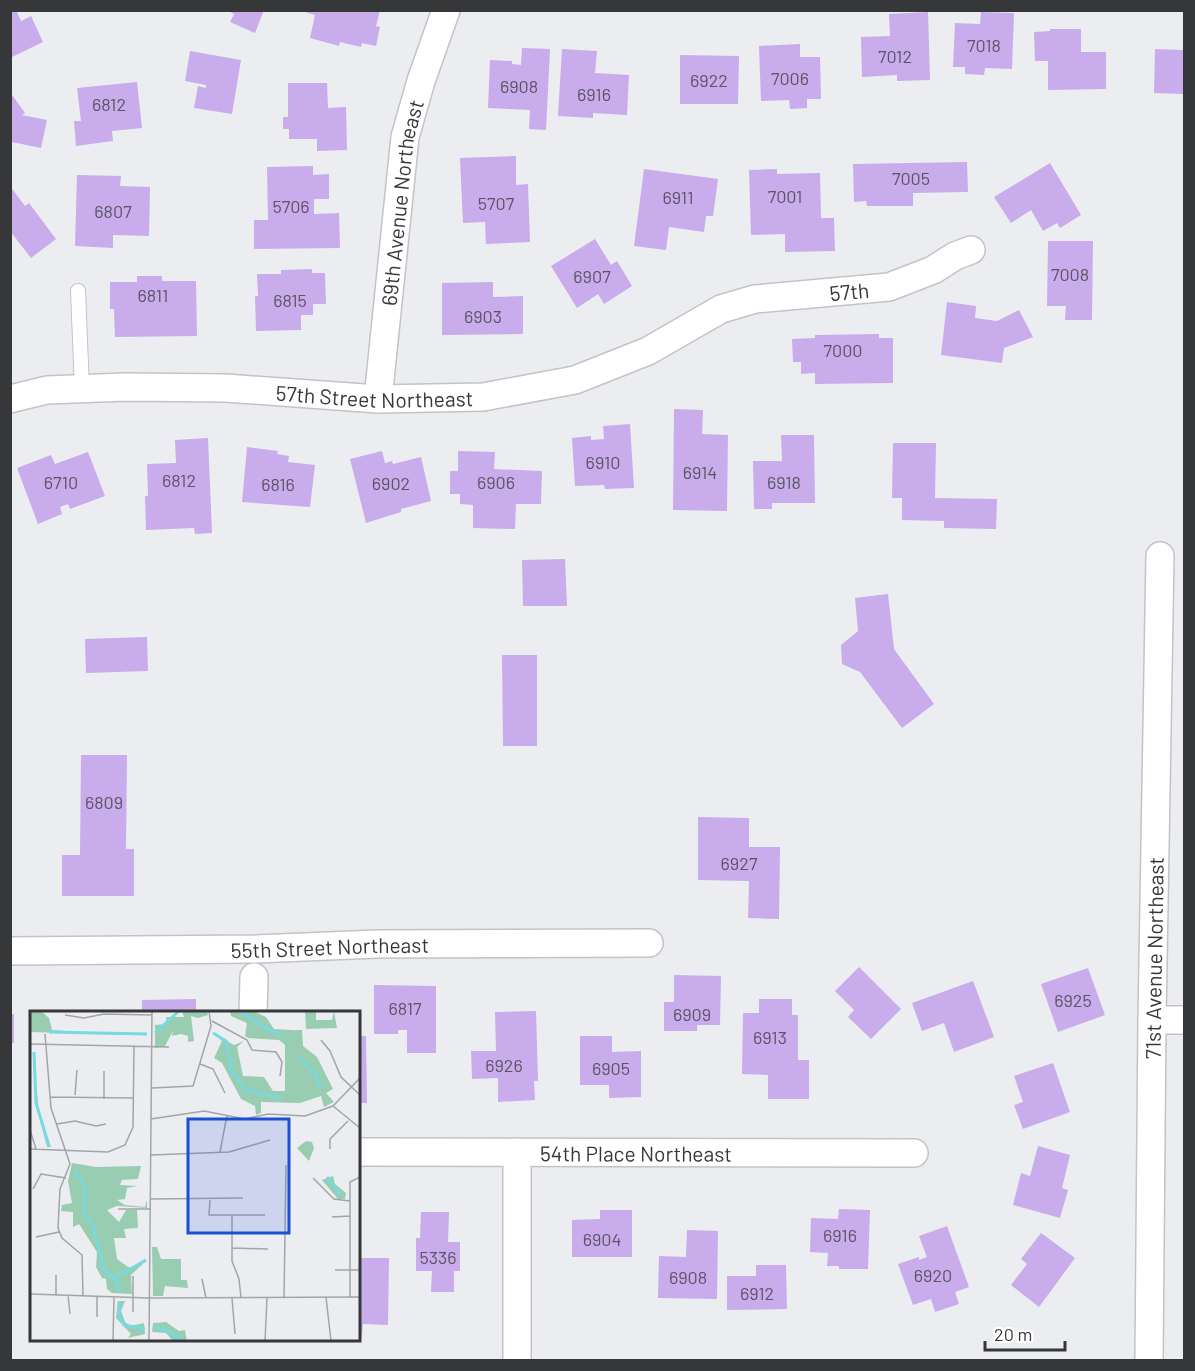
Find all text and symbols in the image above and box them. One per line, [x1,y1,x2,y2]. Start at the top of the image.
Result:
house number: 7018 [967,34,1001,56]
house number: 7012 [878,45,912,67]
house number: 7006 [771,67,809,89]
house number: 6922 [690,69,728,91]
house number: 6908 [500,75,538,97]
house number: 6916 [577,83,611,105]
house number: 6812 [92,93,126,115]
street label: 69th Avenue Northeast [375,96,428,307]
house number: 7005 [892,167,930,189]
house number: 7001 [768,185,802,207]
house number: 6911 [663,186,693,208]
house number: 5707 [478,192,515,214]
house number: 5706 [272,195,310,217]
house number: 6807 [94,200,132,222]
house number: 7008 [1051,263,1089,285]
house number: 6907 [573,265,611,287]
street label: 57th [828,276,870,305]
house number: 6811 [138,284,168,306]
house number: 6815 [273,289,307,311]
house number: 6903 [464,305,502,327]
house number: 7000 [823,339,863,361]
street label: 57th Street Northeast [275,379,473,412]
house number: 6910 [586,451,620,473]
house number: 6914 [683,461,717,483]
house number: 6812 [162,469,196,491]
house number: 6710 [44,471,78,493]
house number: 6906 [477,471,515,493]
house number: 6918 [767,471,801,493]
house number: 6902 [372,472,410,494]
house number: 6816 [261,473,295,495]
house number: 6809 [85,791,123,813]
house number: 6927 [721,852,758,874]
street label: 71st Avenue Northeast [1139,857,1167,1059]
street label: 55th Street Northeast [231,931,429,962]
house number: 6925 [1054,989,1092,1011]
house number: 6817 [389,997,422,1019]
house number: 6909 [673,1003,711,1025]
inset map [30,1011,360,1341]
house number: 6913 [753,1026,787,1048]
house number: 6926 [485,1054,523,1076]
house number: 6905 [592,1057,630,1079]
street label: 54th Place Northeast [540,1140,732,1165]
house number: 6916 [823,1224,857,1246]
house number: 6904 [583,1228,621,1250]
house number: 5336 [419,1246,457,1268]
house number: 6920 [914,1264,952,1286]
house number: 6908 [669,1266,707,1288]
house number: 6912 [740,1282,774,1304]
scale bar [985,1314,1064,1352]
text: 20 m [994,1323,1032,1345]

